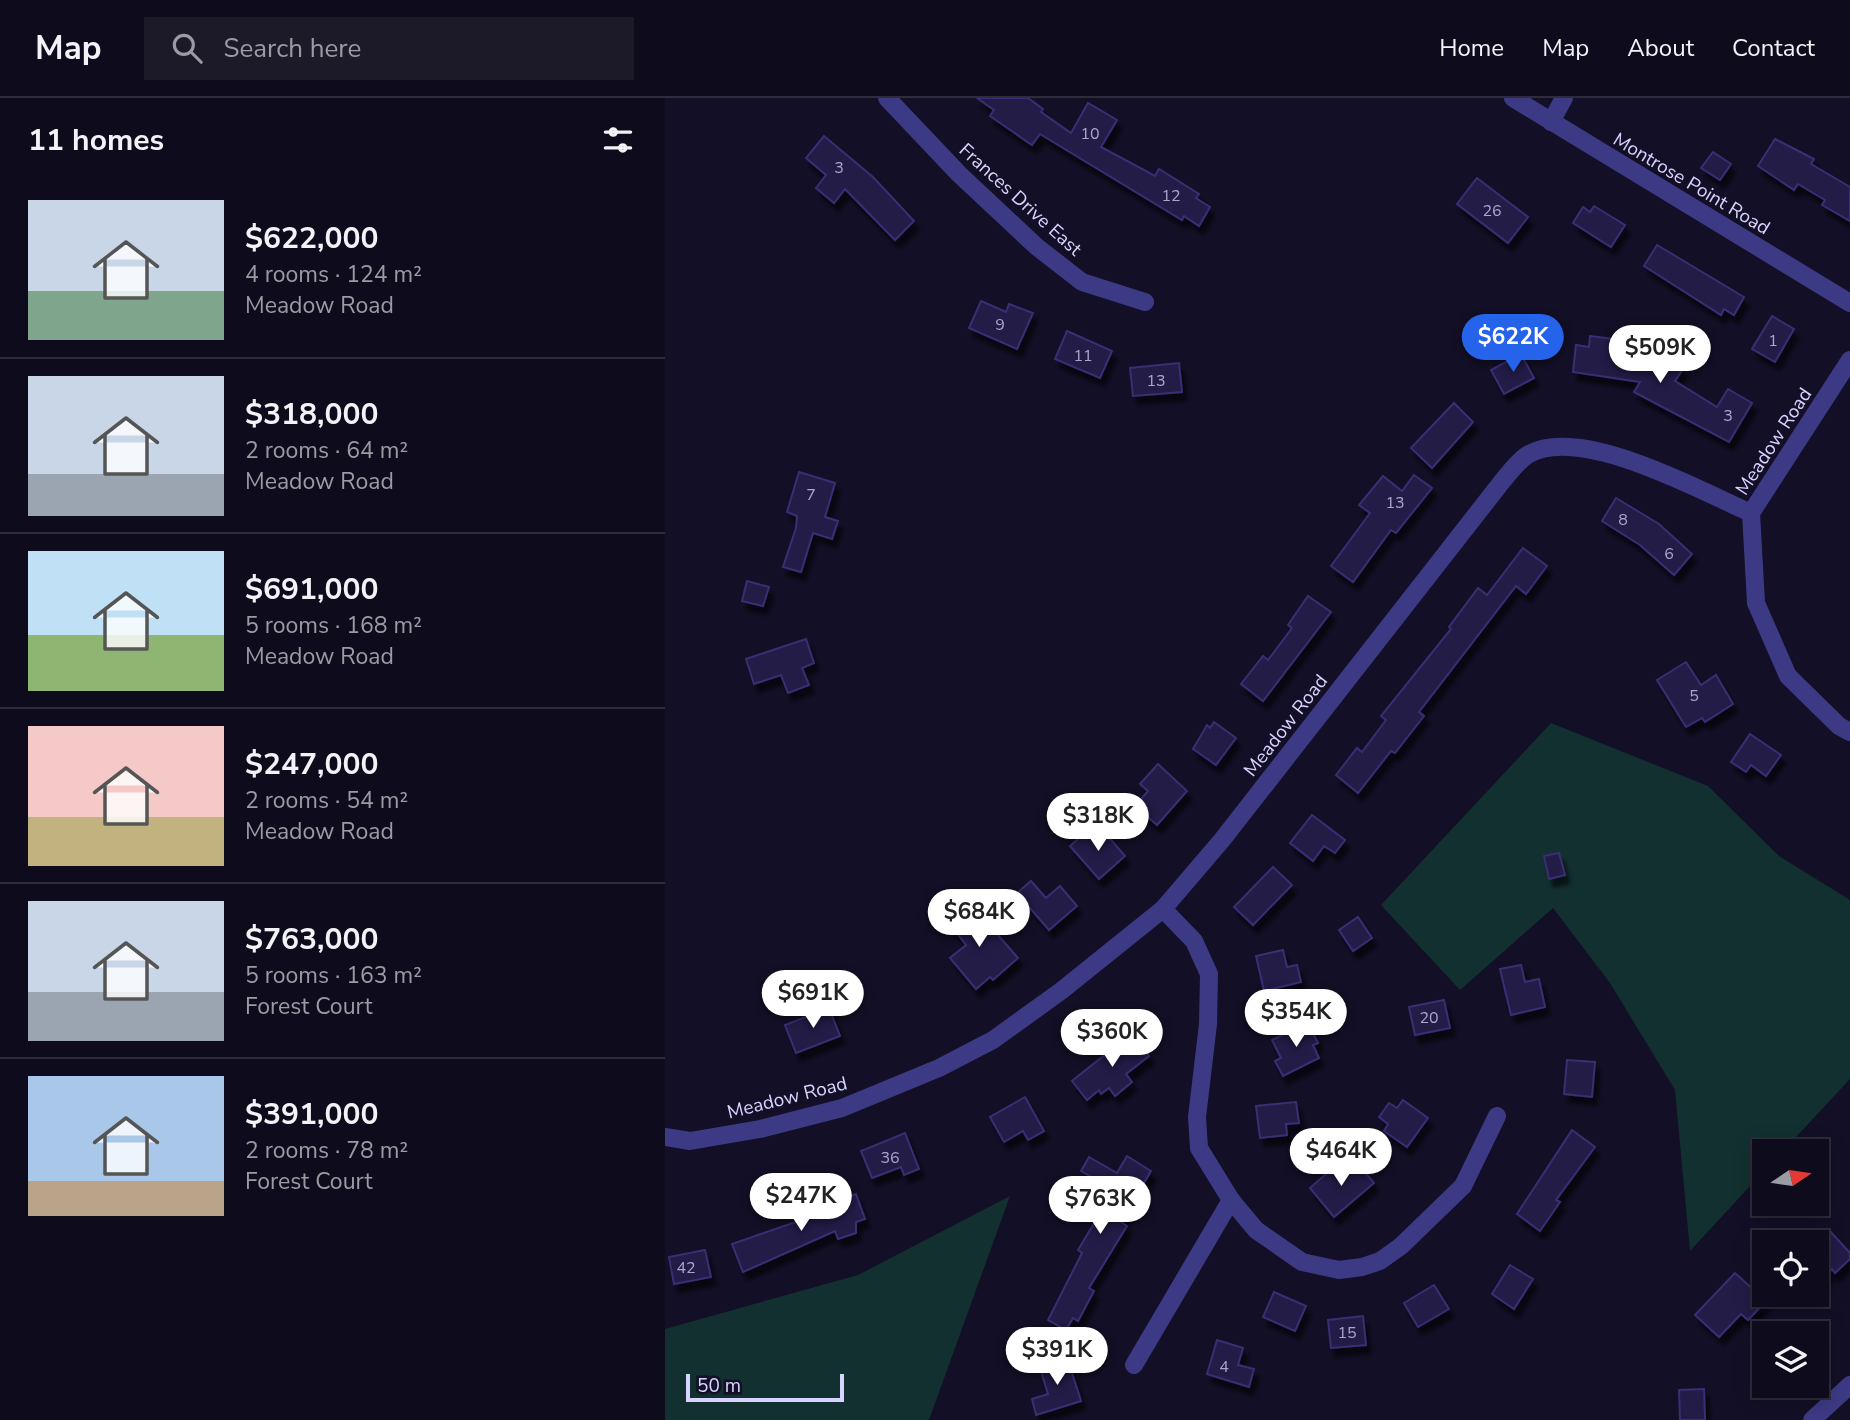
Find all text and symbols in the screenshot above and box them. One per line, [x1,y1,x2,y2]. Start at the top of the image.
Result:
search box [144,17,634,80]
text: Map [35,26,102,71]
icon: search [168,29,206,67]
text: Search here [224,31,361,66]
text: Home [1439,32,1504,64]
text: Map [1542,32,1589,64]
text: About [1627,32,1694,64]
text: Contact [1732,32,1815,64]
text: 11 homes [28,120,164,161]
icon: filters [599,121,637,159]
house number: 10 [1080,123,1100,145]
street label: Montrose Point Road [1608,127,1775,241]
street label: Frances Drive East [953,137,1088,262]
house number: 3 [834,157,844,179]
house number: 12 [1161,185,1181,207]
house number: 26 [1482,200,1502,222]
text: $622,000 [245,218,378,259]
icon: home [84,228,168,312]
text: 4 rooms · 124 m² [245,259,422,290]
text: Meadow Road [245,290,394,321]
house number: 9 [995,314,1005,336]
pin: $622K [1464,314,1562,374]
text: $622K [1478,321,1548,352]
pin: $509K [1611,326,1709,385]
house number: 1 [1768,330,1778,352]
text: $509K [1625,332,1695,363]
house number: 11 [1073,345,1093,367]
house number: 13 [1146,370,1166,392]
street label: Meadow Road [1729,383,1818,500]
text: $318,000 [245,394,378,435]
icon: home [84,404,168,488]
house number: 3 [1723,405,1733,427]
text: 2 rooms · 64 m² [245,435,408,466]
text: Meadow Road [245,466,394,497]
house number: 7 [806,484,816,506]
house number: 13 [1385,492,1405,514]
house number: 8 [1618,509,1628,531]
house number: 6 [1664,543,1674,565]
text: $691,000 [245,569,378,610]
icon: home [84,579,168,663]
text: 5 rooms · 168 m² [245,610,422,641]
text: Meadow Road [245,641,394,672]
street label: Meadow Road [1238,669,1334,782]
house number: 5 [1689,685,1699,707]
text: $247,000 [245,744,378,785]
icon: home [84,754,168,838]
text: 2 rooms · 54 m² [245,785,408,816]
pin: $318K [1049,794,1147,853]
text: $318K [1063,800,1133,831]
text: Meadow Road [245,816,394,847]
pin: $684K [930,890,1028,949]
text: $684K [944,896,1014,927]
text: $763,000 [245,919,378,960]
icon: home [84,929,168,1013]
text: 5 rooms · 163 m² [245,960,422,991]
pin: $691K [764,970,862,1030]
text: $691K [778,977,848,1008]
pin: $354K [1247,990,1345,1049]
text: Forest Court [245,991,372,1022]
text: $354K [1261,996,1331,1027]
house number: 20 [1419,1007,1439,1029]
pin: $360K [1063,1010,1161,1069]
text: $360K [1077,1016,1147,1047]
street label: Meadow Road [724,1070,850,1125]
text: $391,000 [245,1094,378,1135]
icon: home [84,1104,168,1188]
pin: $464K [1292,1128,1390,1188]
text: 2 rooms · 78 m² [245,1135,408,1166]
text: $464K [1306,1135,1376,1166]
north arrow [1752,1139,1829,1216]
map controls [1752,1139,1829,1398]
house number: 36 [880,1147,900,1169]
text: Forest Court [245,1166,372,1197]
pin: $247K [752,1174,850,1233]
pin: $763K [1051,1176,1149,1236]
text: $247K [766,1180,836,1211]
text: $763K [1065,1183,1135,1214]
button: locate [1752,1230,1829,1307]
house number: 42 [676,1257,696,1279]
button: layers [1752,1321,1829,1398]
house number: 15 [1337,1322,1357,1344]
pin: $391K [1008,1328,1106,1387]
text: $391K [1022,1334,1092,1365]
house number: 4 [1219,1356,1229,1378]
scale bar [686,1371,843,1403]
text: 50 m [697,1373,741,1399]

